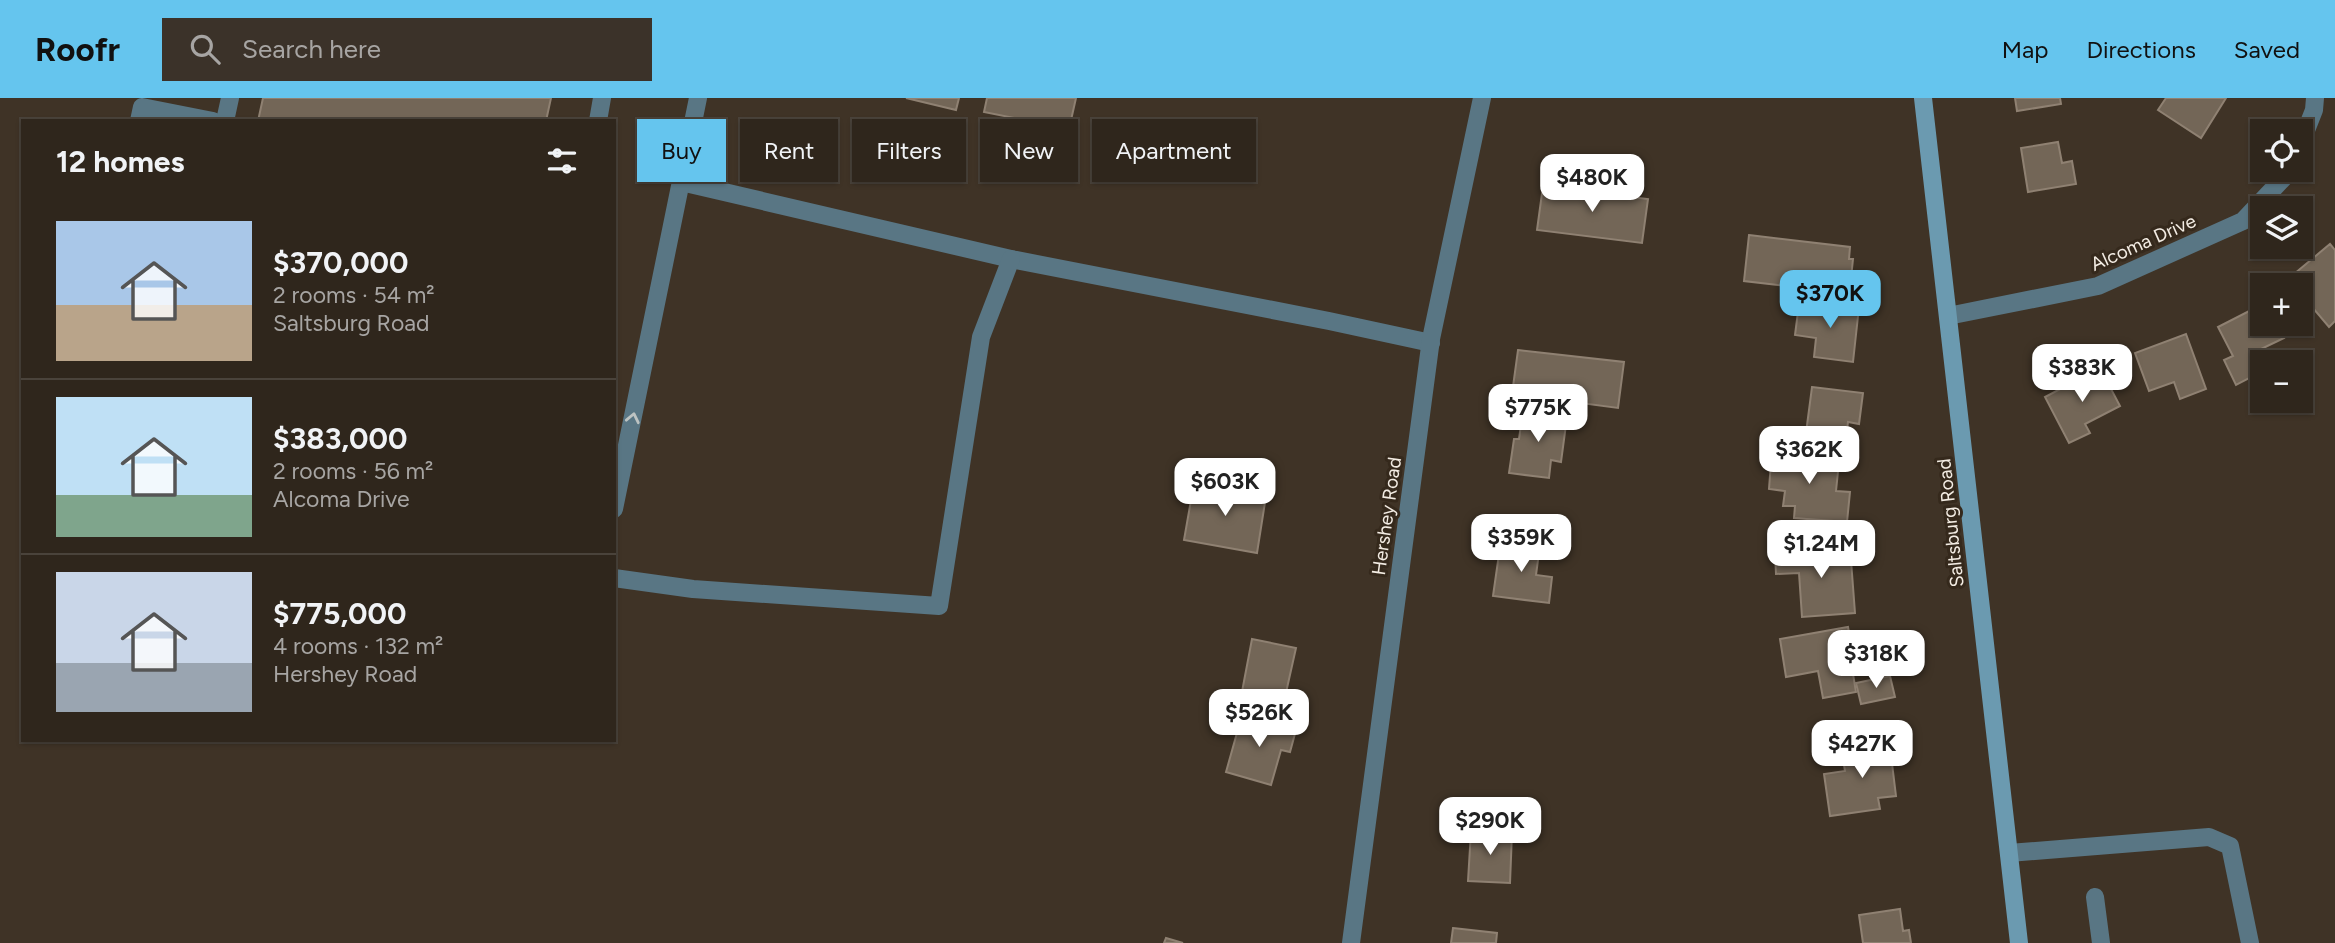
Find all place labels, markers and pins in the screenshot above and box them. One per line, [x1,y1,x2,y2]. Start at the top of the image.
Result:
pin: $480K [1543,155,1641,214]
pin: $370K [1781,271,1879,330]
pin: $383K [2033,344,2131,404]
pin: $775K [1489,384,1587,444]
pin: $362K [1760,426,1858,486]
pin: $603K [1176,458,1274,518]
pin: $359K [1472,514,1570,574]
pin: $1.24M [1764,520,1878,580]
pin: $318K [1827,630,1925,690]
pin: $526K [1210,690,1308,749]
pin: $427K [1813,720,1911,780]
pin: $290K [1441,798,1539,857]

